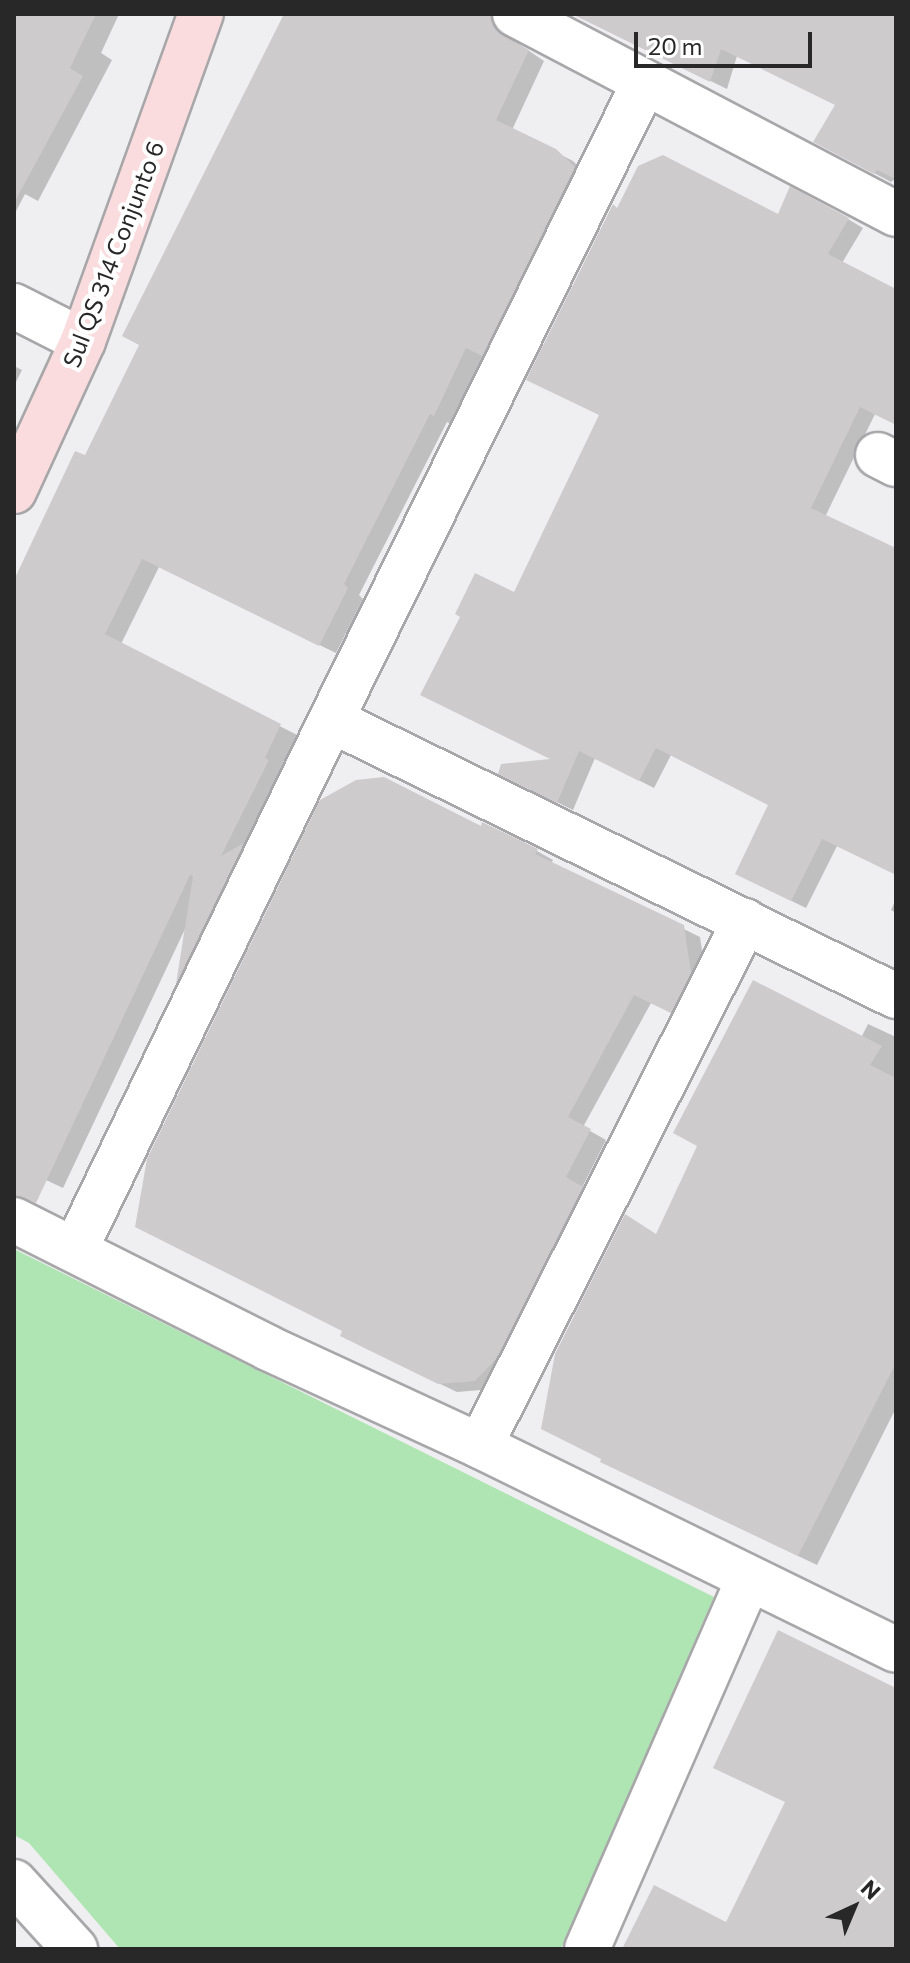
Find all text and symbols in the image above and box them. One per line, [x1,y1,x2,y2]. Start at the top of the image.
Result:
scale bar [638,16,816,66]
text: 20 m [648,31,702,60]
street label: Sul QS 314 Conjunto 6 [56,137,170,371]
north arrow [814,1867,894,1947]
text: N [856,1874,886,1905]

